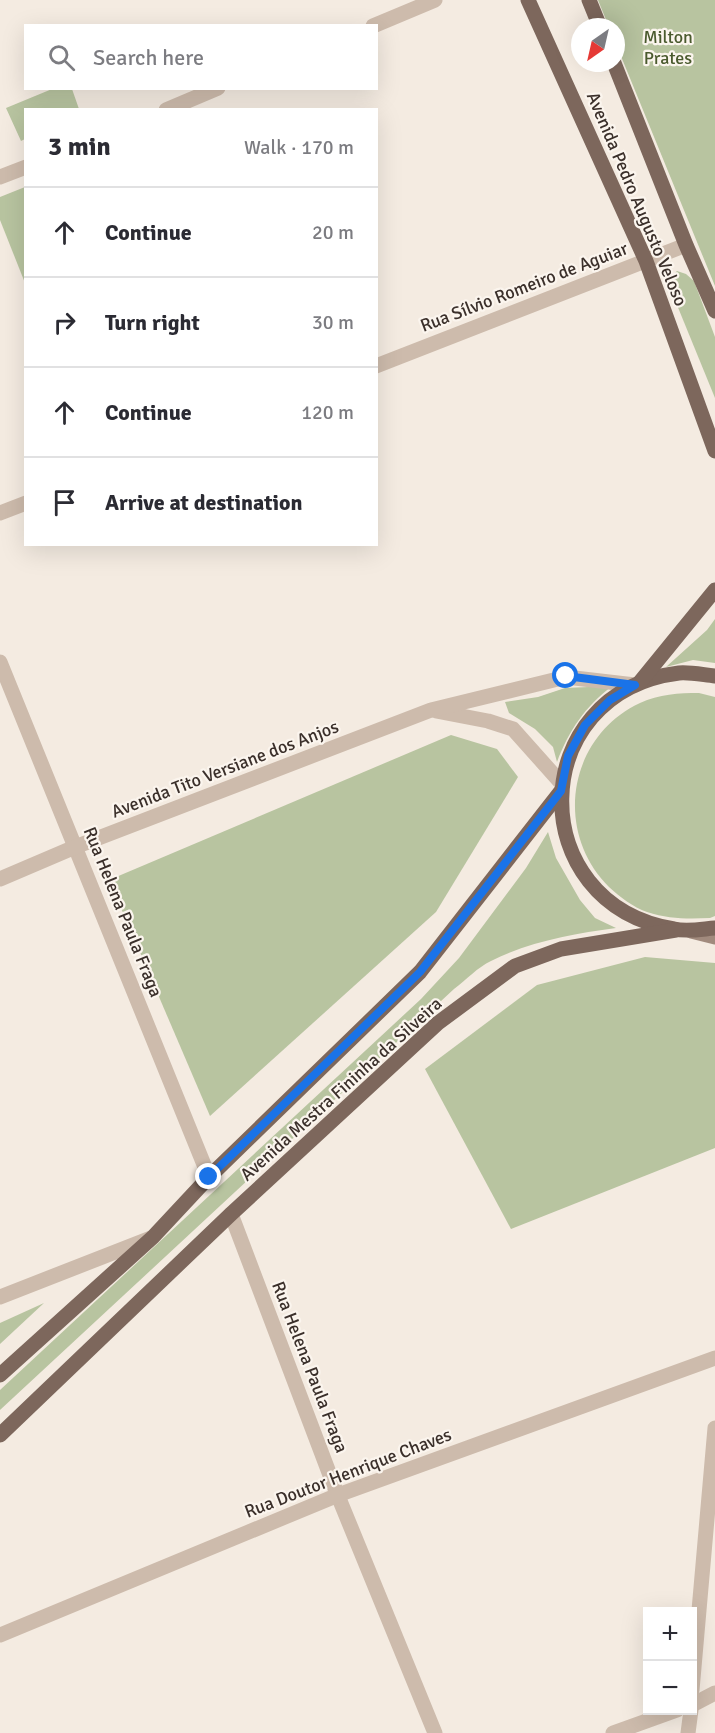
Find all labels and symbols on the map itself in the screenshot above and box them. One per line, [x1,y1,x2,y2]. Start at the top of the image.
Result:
north arrow [571,18,625,72]
park label: Milton Prates [643,26,693,69]
street label: Avenida Pedro Augusto Veloso [582,89,692,309]
street label: Rua Sílvio Romeiro de Aguiar [417,237,631,337]
route start [552,662,578,688]
street label: Avenida Tito Versiane dos Anjos [108,715,342,823]
street label: Rua Helena Paula Fraga [79,824,167,1000]
street label: Avenida Mestra Fininha da Silveira [236,992,446,1186]
route end [195,1163,221,1189]
street label: Rua Helena Paula Fraga [267,1278,353,1456]
street label: Rua Doutor Henrique Chaves [241,1423,455,1523]

